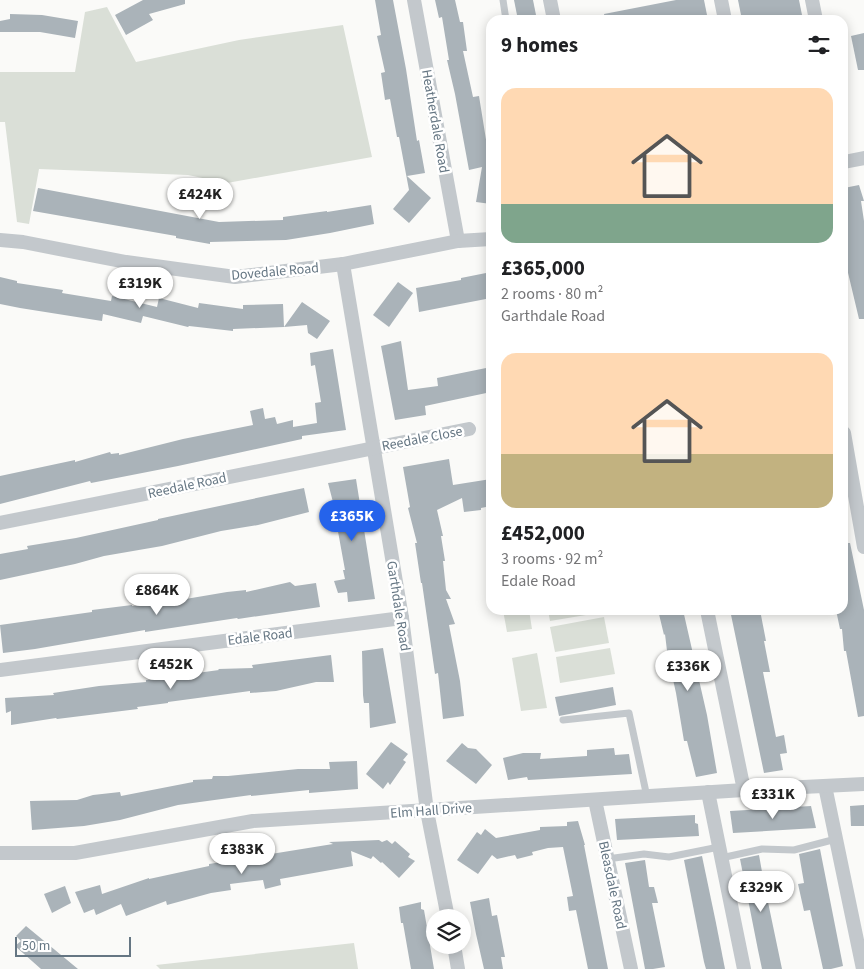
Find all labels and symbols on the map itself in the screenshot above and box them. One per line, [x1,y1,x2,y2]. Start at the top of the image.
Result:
street label: Heatherdale Road [416,68,454,175]
pin: £424K [165,178,235,220]
street label: Dovedale Road [230,258,320,286]
pin: £319K [105,266,175,309]
street label: Reedale Close [380,421,464,457]
street label: Reedale Road [146,468,228,504]
pin: £365K [317,500,387,542]
street label: Garthdale Road [381,560,415,653]
pin: £864K [122,574,192,616]
street label: Edale Road [226,623,294,651]
pin: £452K [136,648,206,690]
pin: £336K [653,650,723,692]
pin: £331K [738,778,808,820]
street label: Elm Hall Drive [390,798,473,824]
pin: £383K [207,832,277,875]
street label: Bleasdale Road [593,839,631,931]
pin: £329K [726,870,796,913]
scale bar [15,934,131,957]

